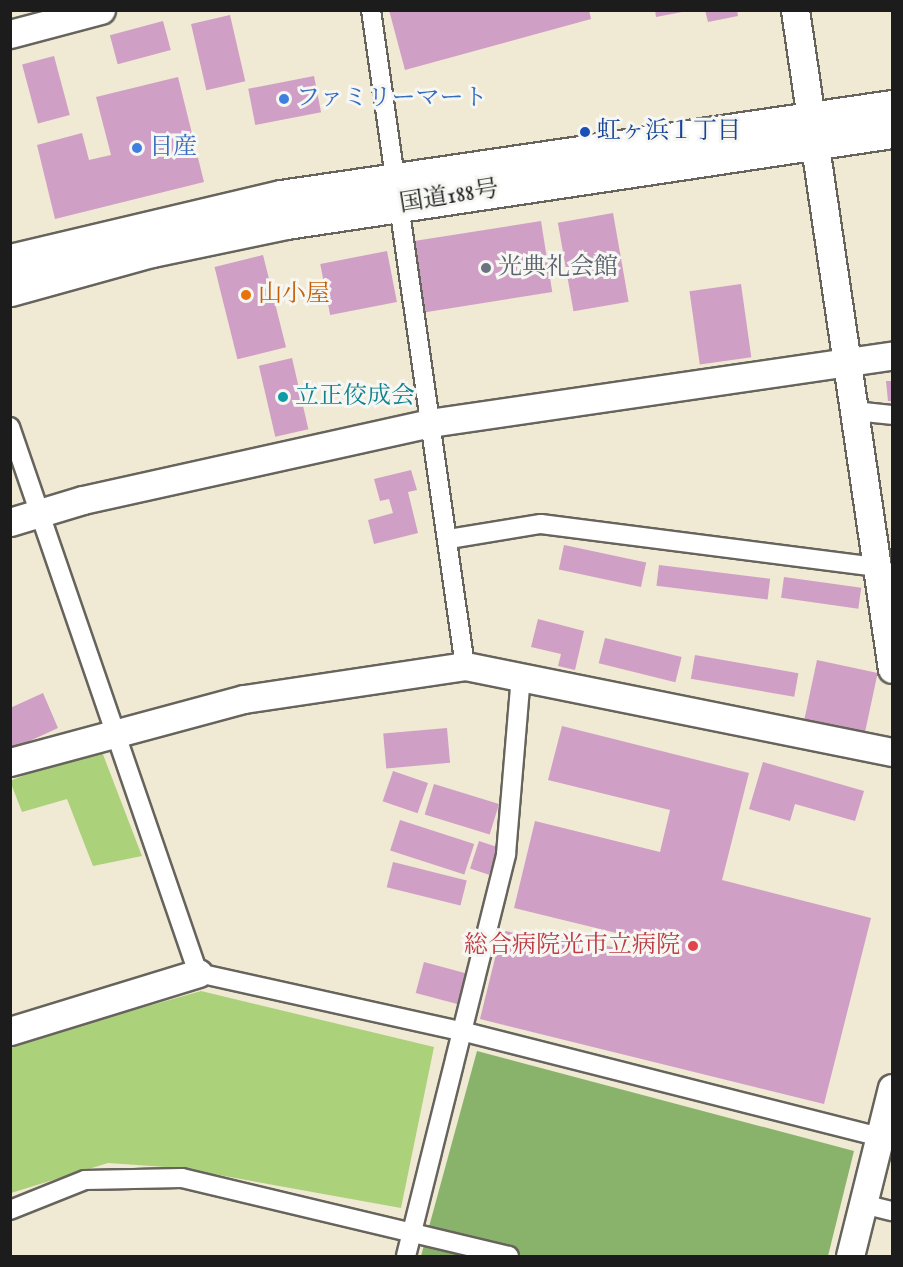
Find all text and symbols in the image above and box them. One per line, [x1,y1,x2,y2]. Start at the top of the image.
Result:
place label: ファミリーマート [296,85,488,113]
marker: ファミリーマート [277,92,291,106]
place label: 虹ヶ浜１丁目 [597,118,741,146]
marker: 虹ヶ浜１丁目 [578,125,592,139]
place label: 日産 [149,134,197,162]
marker: 日産 [130,141,144,155]
street label: 国道188号 [397,175,501,219]
place label: 光典礼会館 [498,254,618,282]
marker: 光典礼会館 [479,261,493,275]
place label: 山小屋 [258,281,330,309]
marker: 山小屋 [239,288,253,302]
place label: 立正佼成会 [295,383,415,411]
marker: 立正佼成会 [276,390,290,404]
place label: 総合病院光市立病院 [464,932,680,960]
marker: 総合病院光市立病院 [684,937,702,955]

